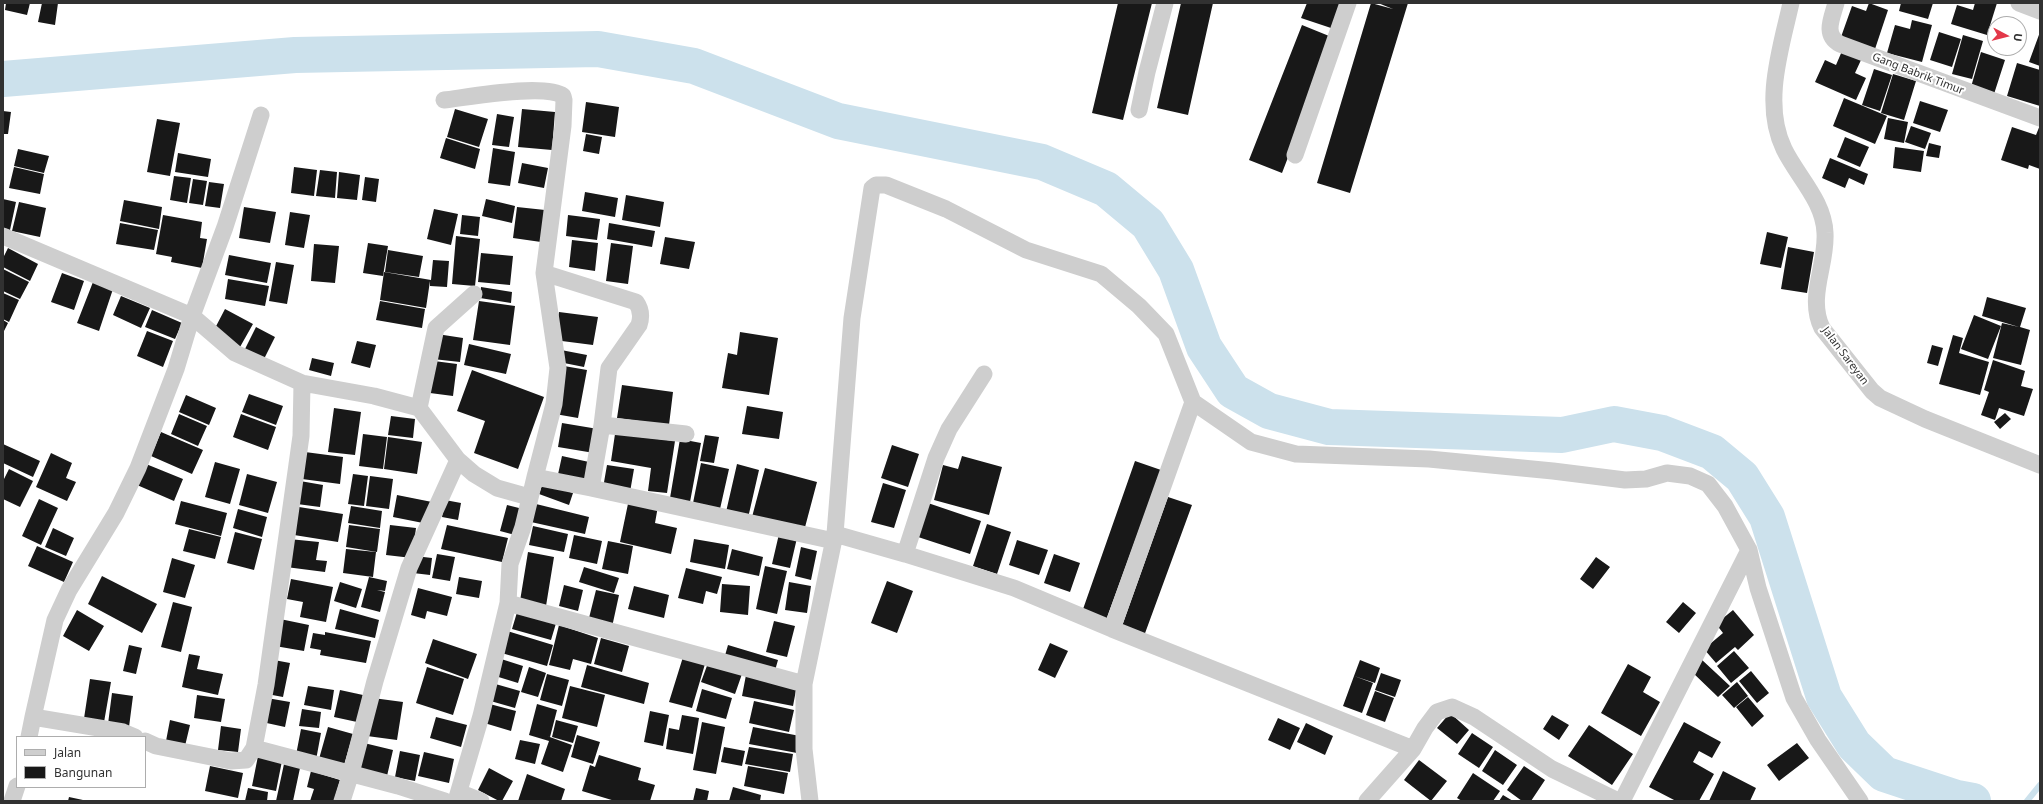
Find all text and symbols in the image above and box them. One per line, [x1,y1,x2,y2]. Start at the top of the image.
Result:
north arrow [1987,16,2027,56]
text: U [2010,32,2026,42]
street label: Gang Babrik Timur [1870,50,1966,98]
street label: Jalan Sareyan [1819,325,1871,387]
legend [16,736,146,788]
text: Jalan [54,744,81,761]
text: Bangunan [54,764,112,781]

